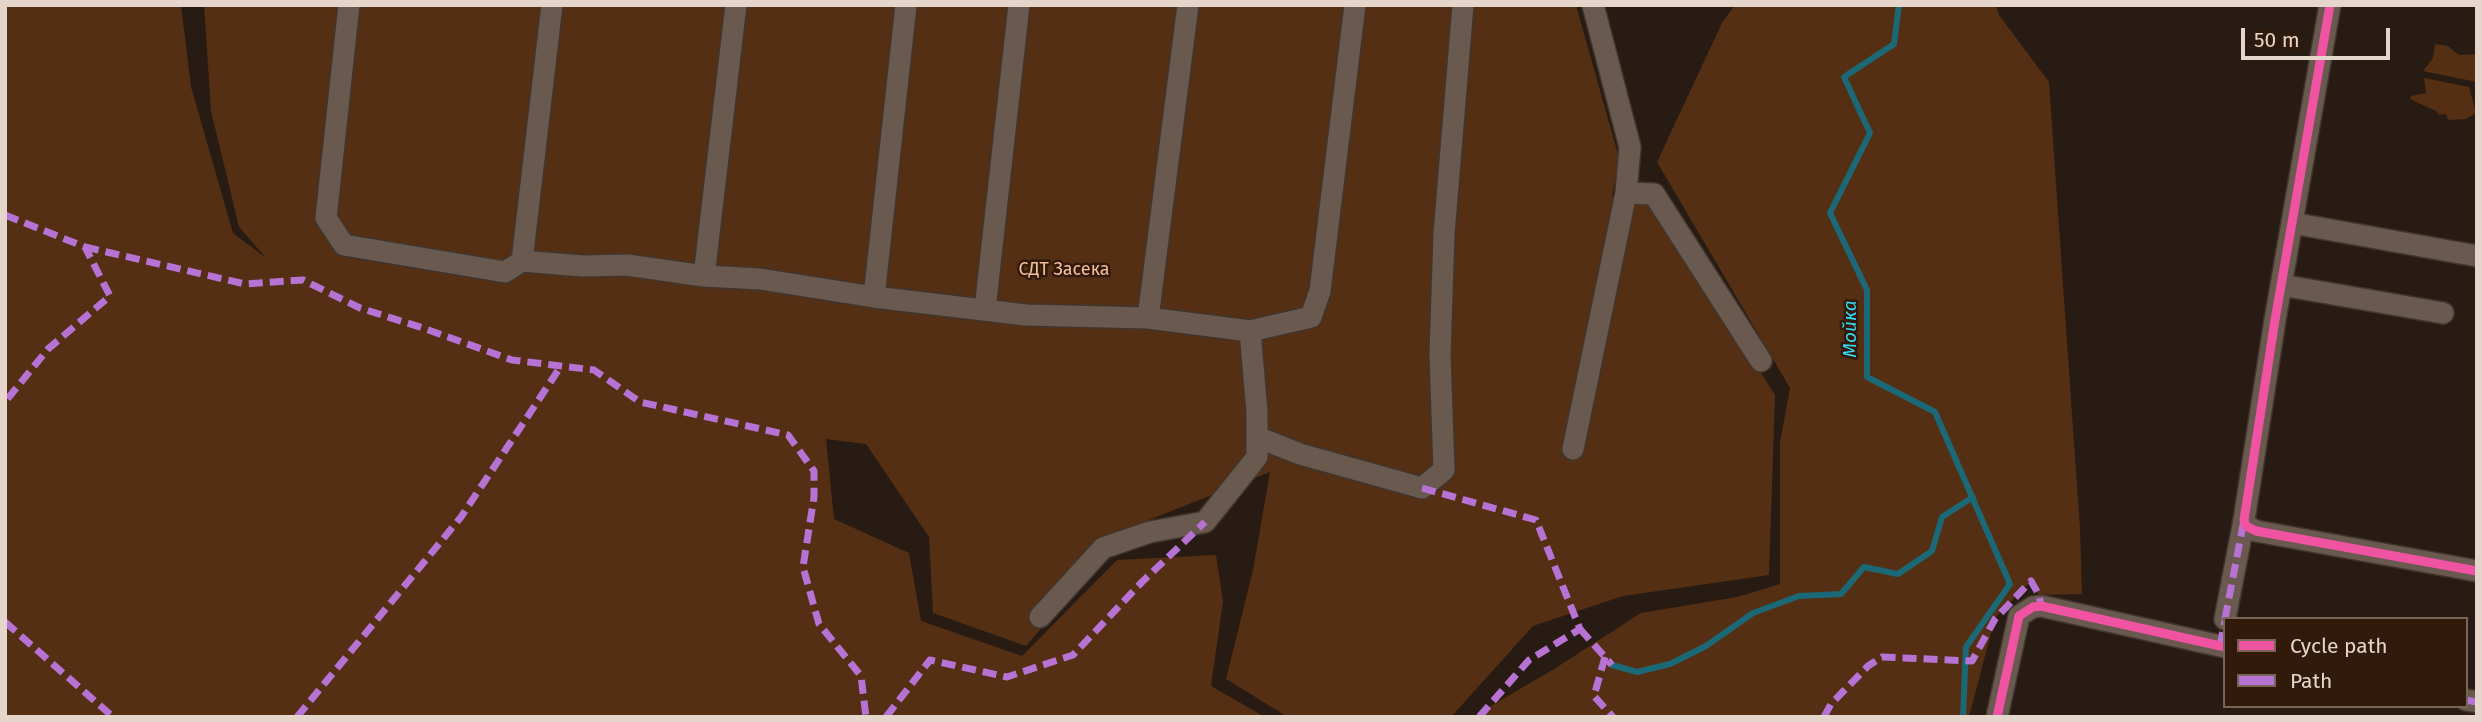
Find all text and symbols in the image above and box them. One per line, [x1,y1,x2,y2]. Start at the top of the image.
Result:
scale bar [2244,14,2393,58]
text: 50 m [2254,27,2300,53]
park label: СДТ Засека [1018,259,1110,281]
water label: Мойка [1840,300,1862,358]
legend [2223,617,2468,708]
text: Cycle path [2290,633,2388,659]
text: Path [2290,668,2332,694]

